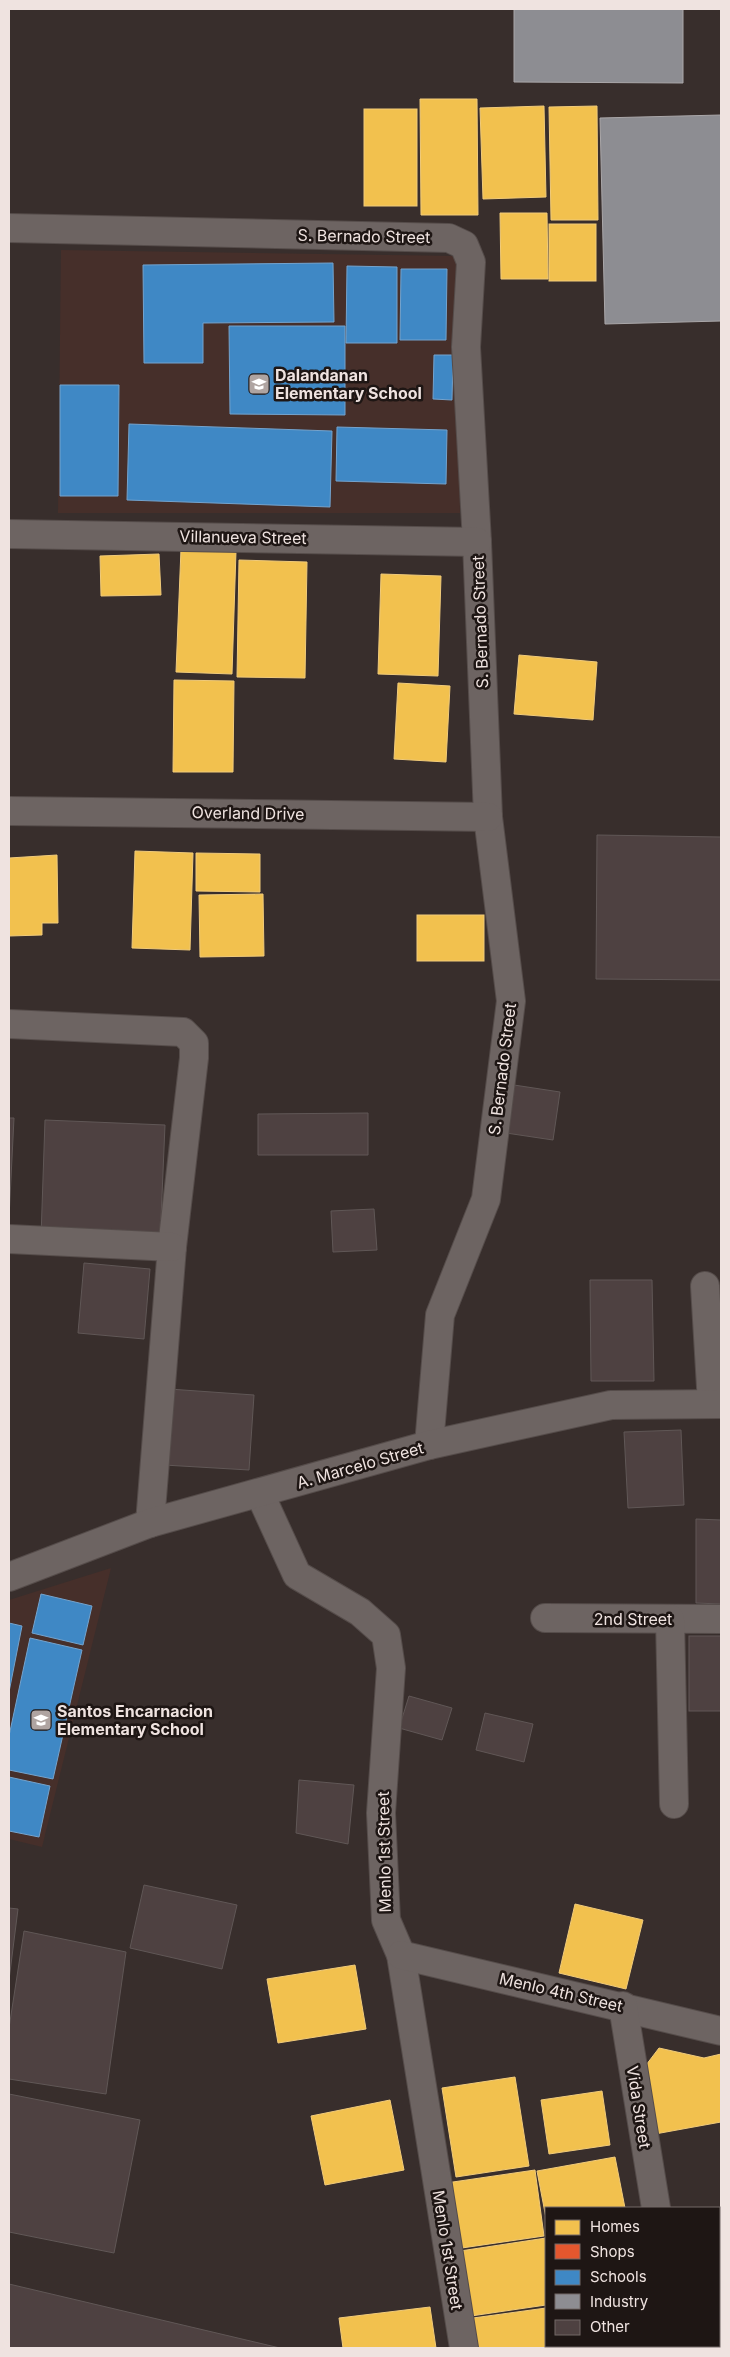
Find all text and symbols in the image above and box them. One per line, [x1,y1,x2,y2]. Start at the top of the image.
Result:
street label: S. Bernado Street [297,225,431,247]
place label: Dalandanan Elementary School [275,365,422,403]
school or university icon: Dalandanan Elementary School [247,372,271,396]
street label: Villanueva Street [179,526,307,548]
street label: S. Bernado Street [468,555,492,689]
street label: Overland Drive [191,802,305,824]
street label: S. Bernado Street [484,1002,520,1136]
street label: A. Marcelo Street [294,1437,426,1493]
street label: 2nd Street [594,1609,672,1629]
place label: Santos Encarnacion Elementary School [57,1701,213,1739]
school or university icon: Santos Encarnacion Elementary School [29,1708,53,1732]
street label: Menlo 1st Street [373,1791,395,1913]
street label: Menlo 4th Street [497,1968,625,2016]
street label: Vida Street [623,2064,655,2150]
street label: Menlo 1st Street [429,2189,467,2311]
legend [545,2207,720,2347]
text: Homes [590,2217,640,2236]
text: Shops [590,2242,635,2261]
text: Schools [590,2267,647,2286]
text: Industry [590,2292,649,2311]
text: Other [590,2317,630,2336]

